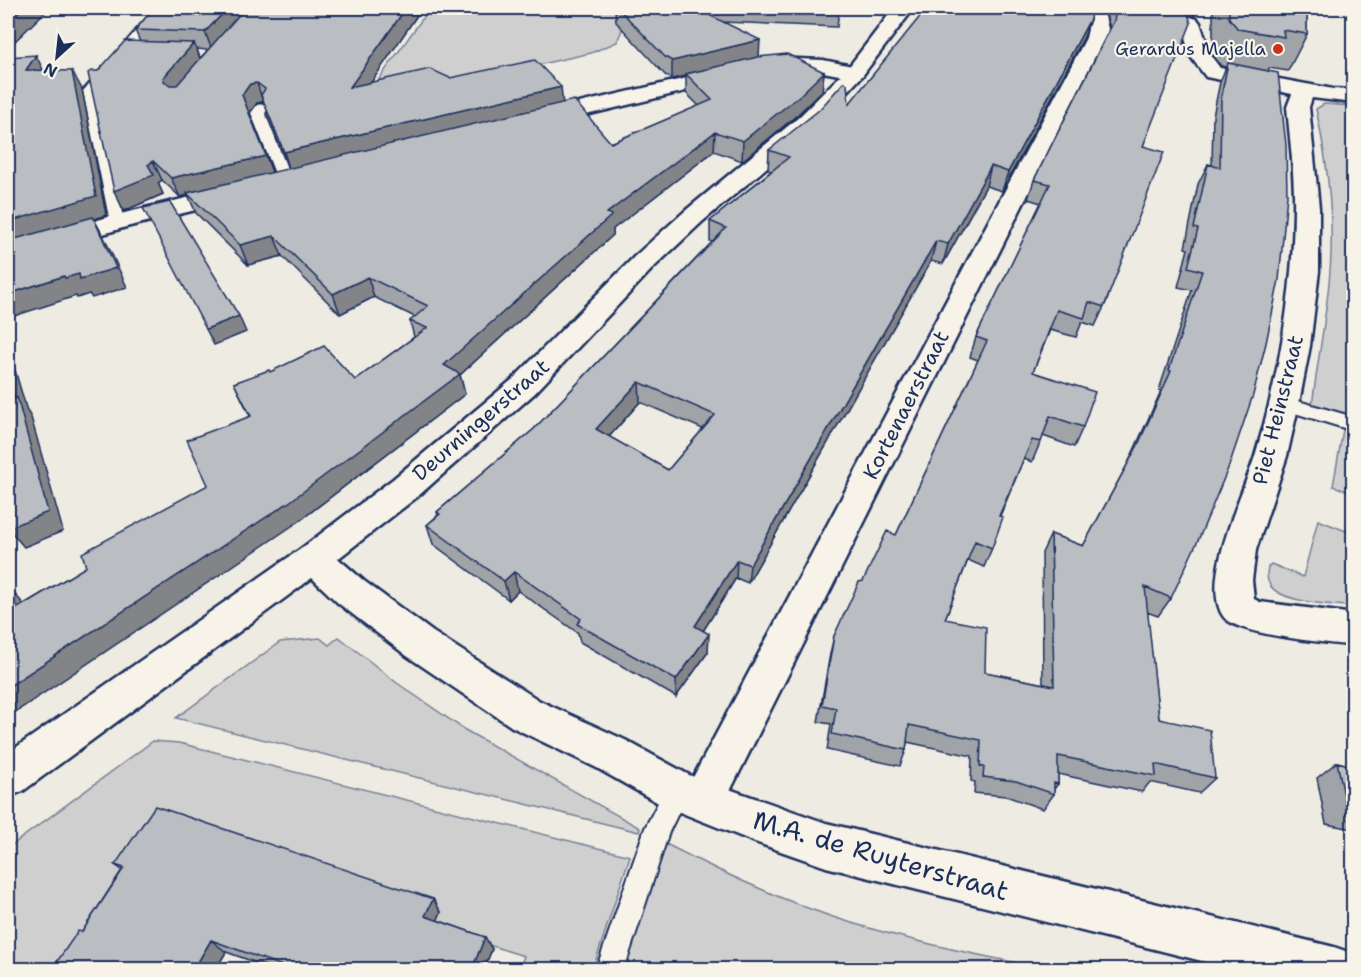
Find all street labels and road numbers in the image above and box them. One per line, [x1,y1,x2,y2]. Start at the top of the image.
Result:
street label: Kortenaerstraat [856,326,956,484]
street label: Piet Heinstraat [1246,332,1310,488]
street label: Deurningerstraat [406,353,556,487]
street label: M.A. de Ruyterstraat [749,802,1013,908]

